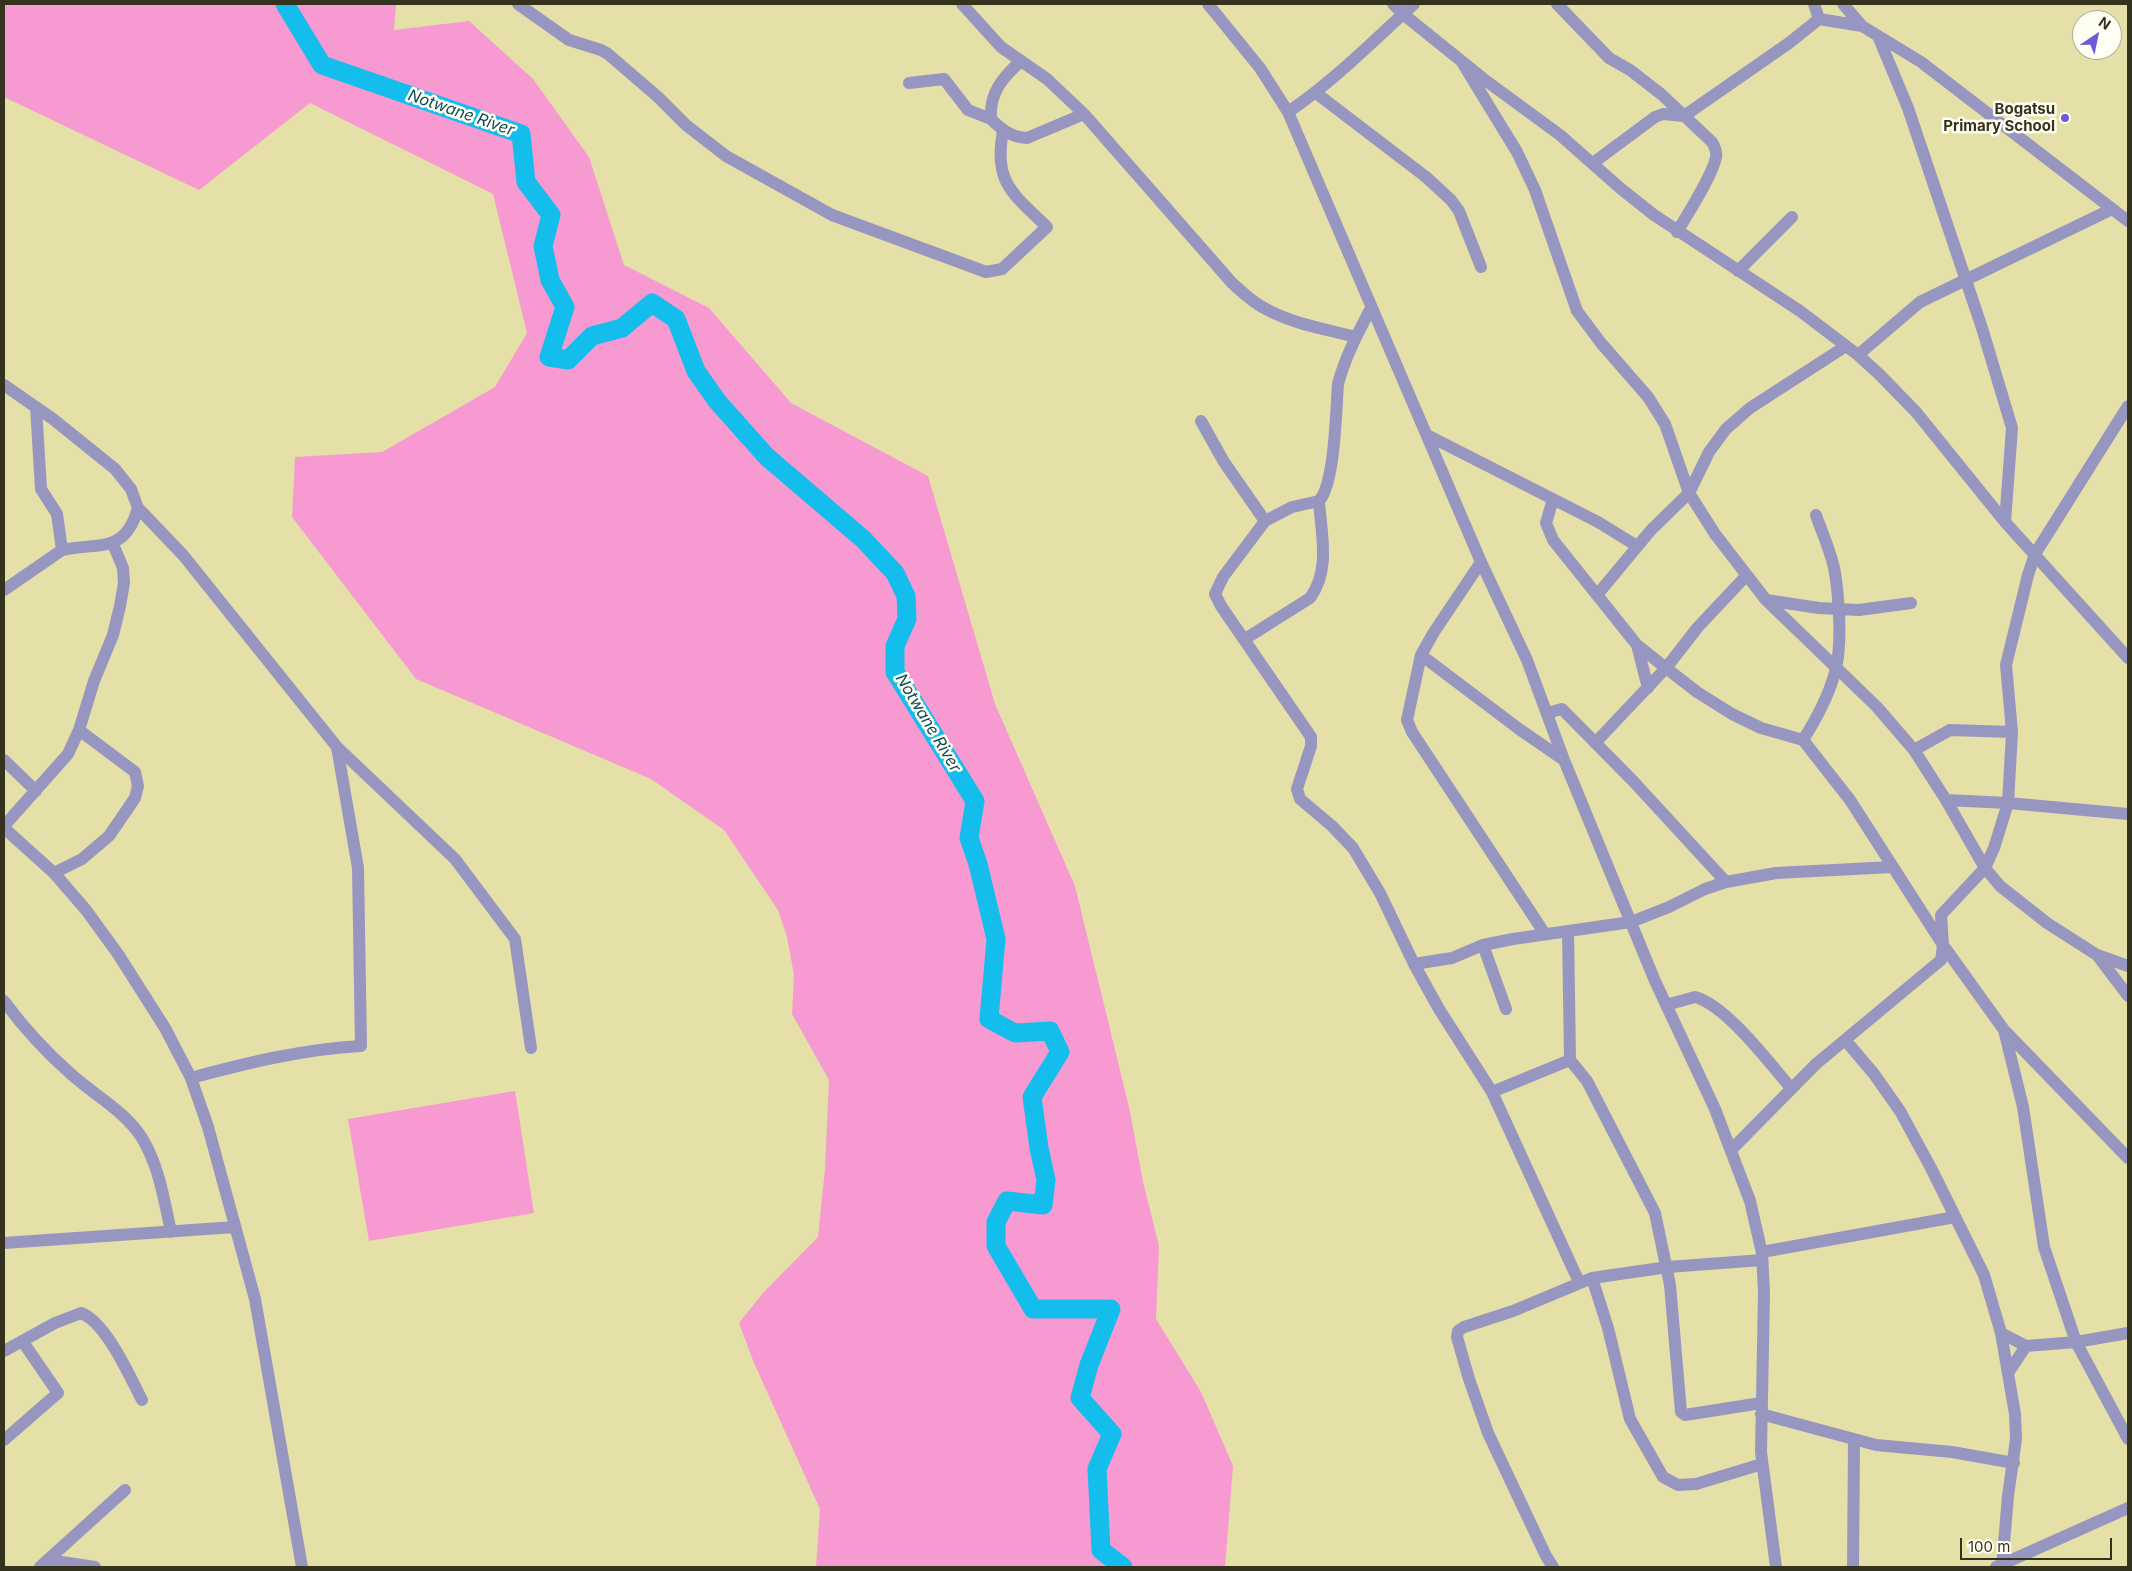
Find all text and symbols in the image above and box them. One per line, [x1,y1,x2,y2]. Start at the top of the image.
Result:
north arrow [2072,10,2122,60]
text: N [2096,13,2114,33]
water label: Notwane River [405,86,517,140]
place label: Bogatsu Primary School [1943,100,2055,135]
marker: Bogatsu Primary School [2059,112,2071,124]
water label: Notwane River [891,670,965,776]
scale bar [1962,1528,2114,1560]
text: 100 m [1968,1537,2010,1556]

